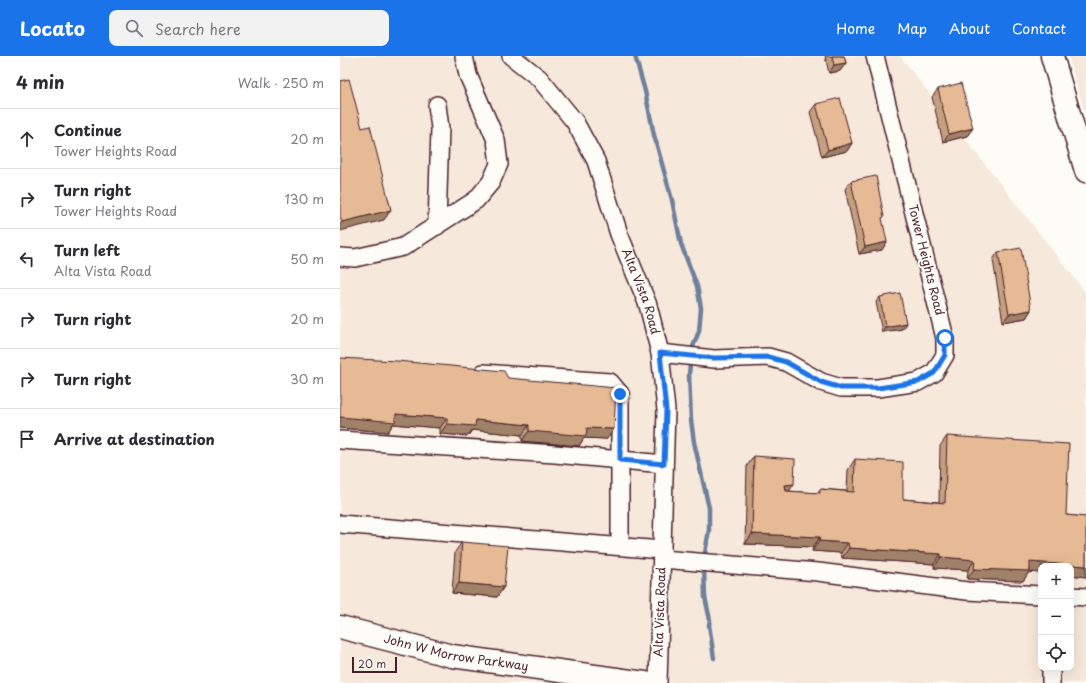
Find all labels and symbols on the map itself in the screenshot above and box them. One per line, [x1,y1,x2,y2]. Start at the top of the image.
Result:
street label: Tower Heights Road [905,202,949,317]
street label: Alta Vista Road [618,246,665,336]
route start [936,329,954,347]
route end [611,385,629,403]
street label: Alta Vista Road [648,567,670,657]
street label: John W Morrow Parkway [382,629,530,675]
scale bar [352,655,397,674]

